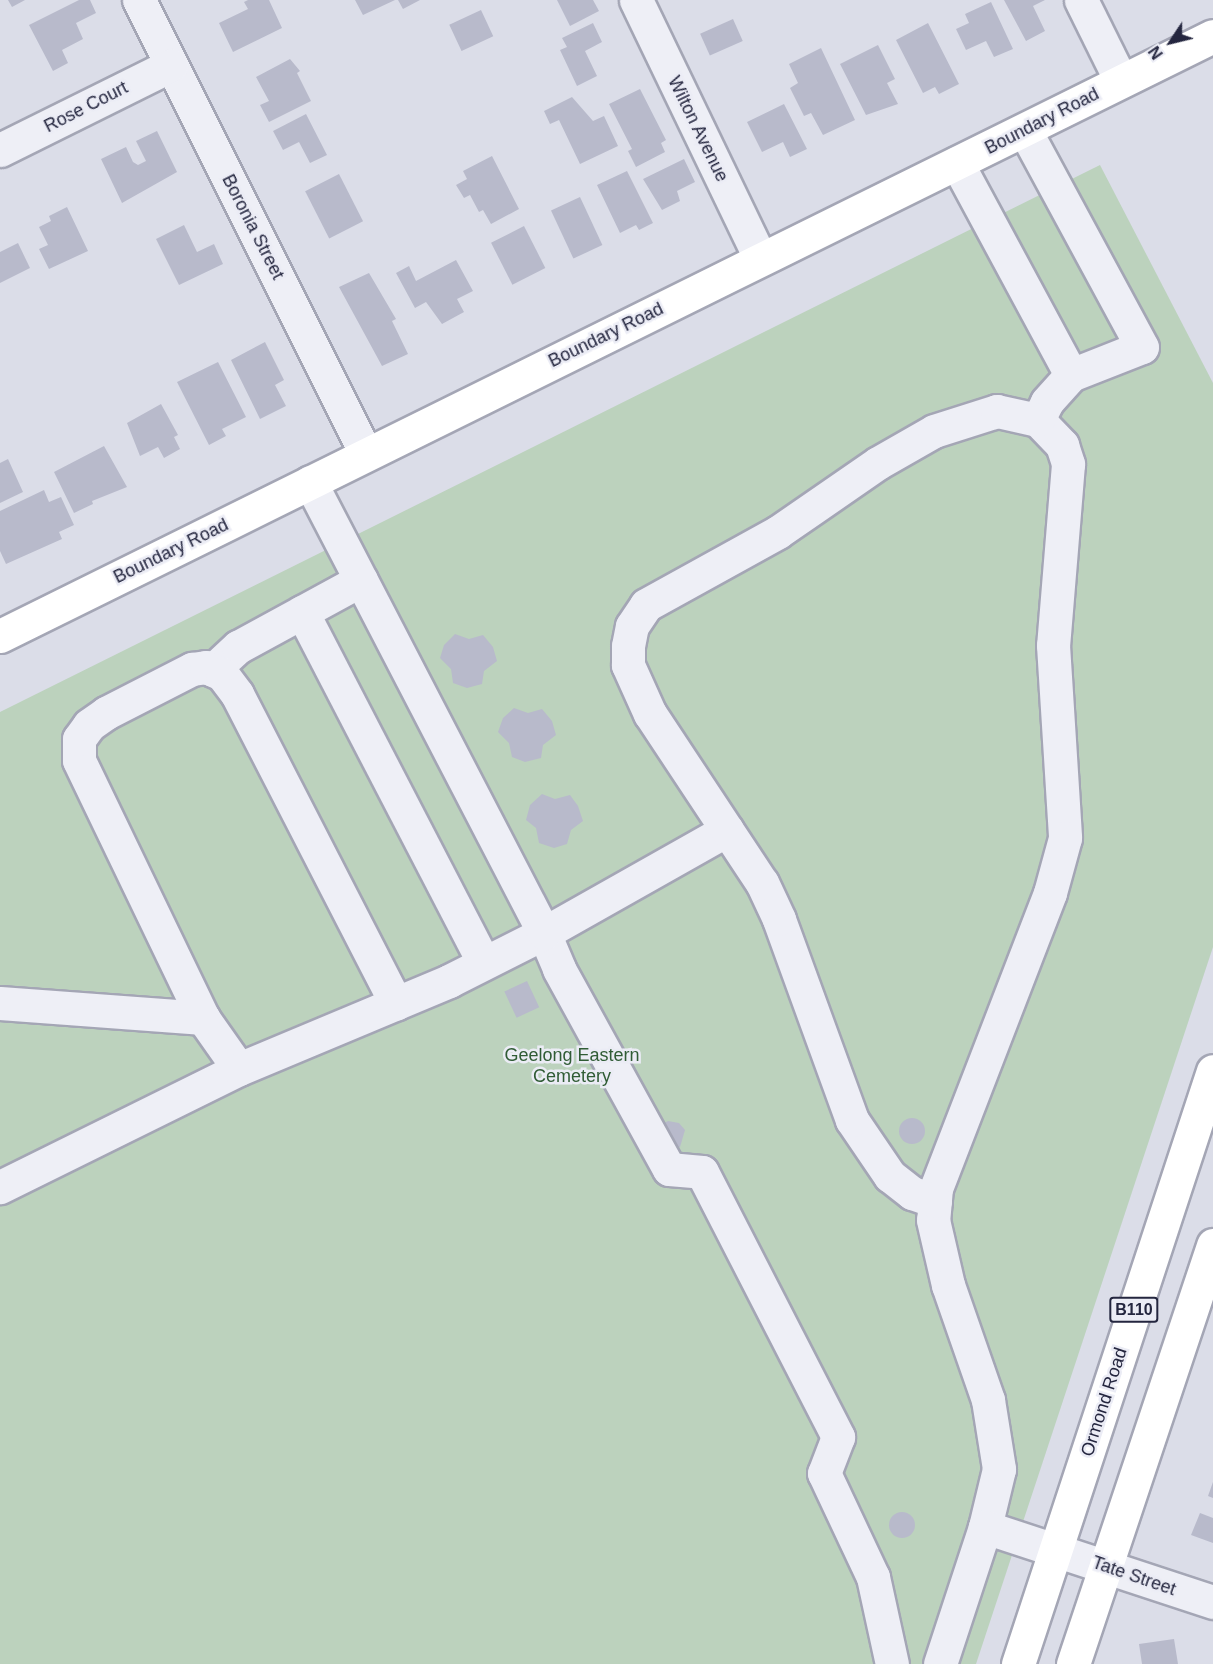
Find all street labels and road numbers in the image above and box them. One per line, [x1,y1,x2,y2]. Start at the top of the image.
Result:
street label: Wilton Avenue [663,72,733,186]
street label: Rose Court [41,77,131,137]
street label: Boundary Road [981,83,1103,159]
street label: Boronia Street [217,171,289,283]
street label: Boundary Road [545,298,667,372]
street label: Boundary Road [110,514,232,588]
road number: B110 [1108,1297,1160,1323]
street label: Ormond Road [1076,1345,1132,1459]
street label: Tate Street [1089,1552,1179,1600]

